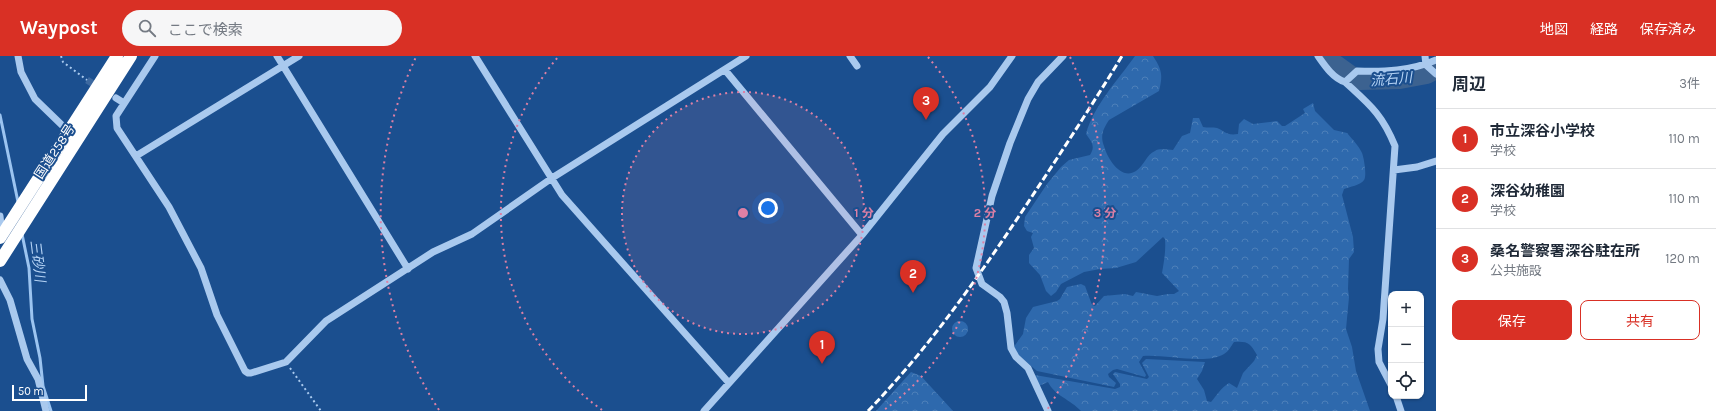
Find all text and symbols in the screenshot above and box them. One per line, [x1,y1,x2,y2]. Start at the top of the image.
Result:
search box [122,10,402,46]
text: Waypost [20,17,98,39]
icon: search [136,17,158,39]
text: ここで検索 [168,21,243,39]
text: 地図 [1540,21,1568,38]
text: 経路 [1590,21,1618,38]
text: 保存済み [1640,21,1696,38]
water label: 流石川 [1369,69,1415,90]
text: 周辺 [1452,74,1486,94]
text: 3件 [1679,76,1700,91]
pin: 3 [913,87,939,120]
street label: 国道258号 [31,121,78,181]
text: 市立深谷小学校 [1490,122,1595,140]
text: 1 [1463,131,1467,146]
text: 110 m [1668,131,1700,146]
text: 学校 [1490,143,1516,158]
text: 深谷幼稚園 [1490,182,1565,200]
text: 2 [1461,191,1469,206]
text: 110 m [1668,191,1700,206]
your location [758,198,778,218]
text: 学校 [1490,203,1516,218]
centre of rings [736,206,750,220]
text: 1 分 [854,206,874,220]
text: 2 分 [974,206,996,220]
text: 3 分 [1094,206,1116,220]
water label: 三砂川 [27,239,49,285]
text: 桑名警察署深谷駐在所 [1490,242,1640,260]
text: 3 [1461,251,1469,266]
text: 120 m [1665,251,1700,266]
pin: 2 [900,260,926,293]
text: 公共施設 [1490,263,1542,278]
map controls [1388,291,1424,399]
button: + [1388,291,1424,327]
button: 保存 [1452,300,1572,340]
button: 共有 [1580,300,1700,340]
button: − [1388,327,1424,363]
pin: 1 [809,331,835,364]
button: locate [1388,363,1424,399]
scale bar [12,383,87,402]
text: 50 m [18,385,44,398]

